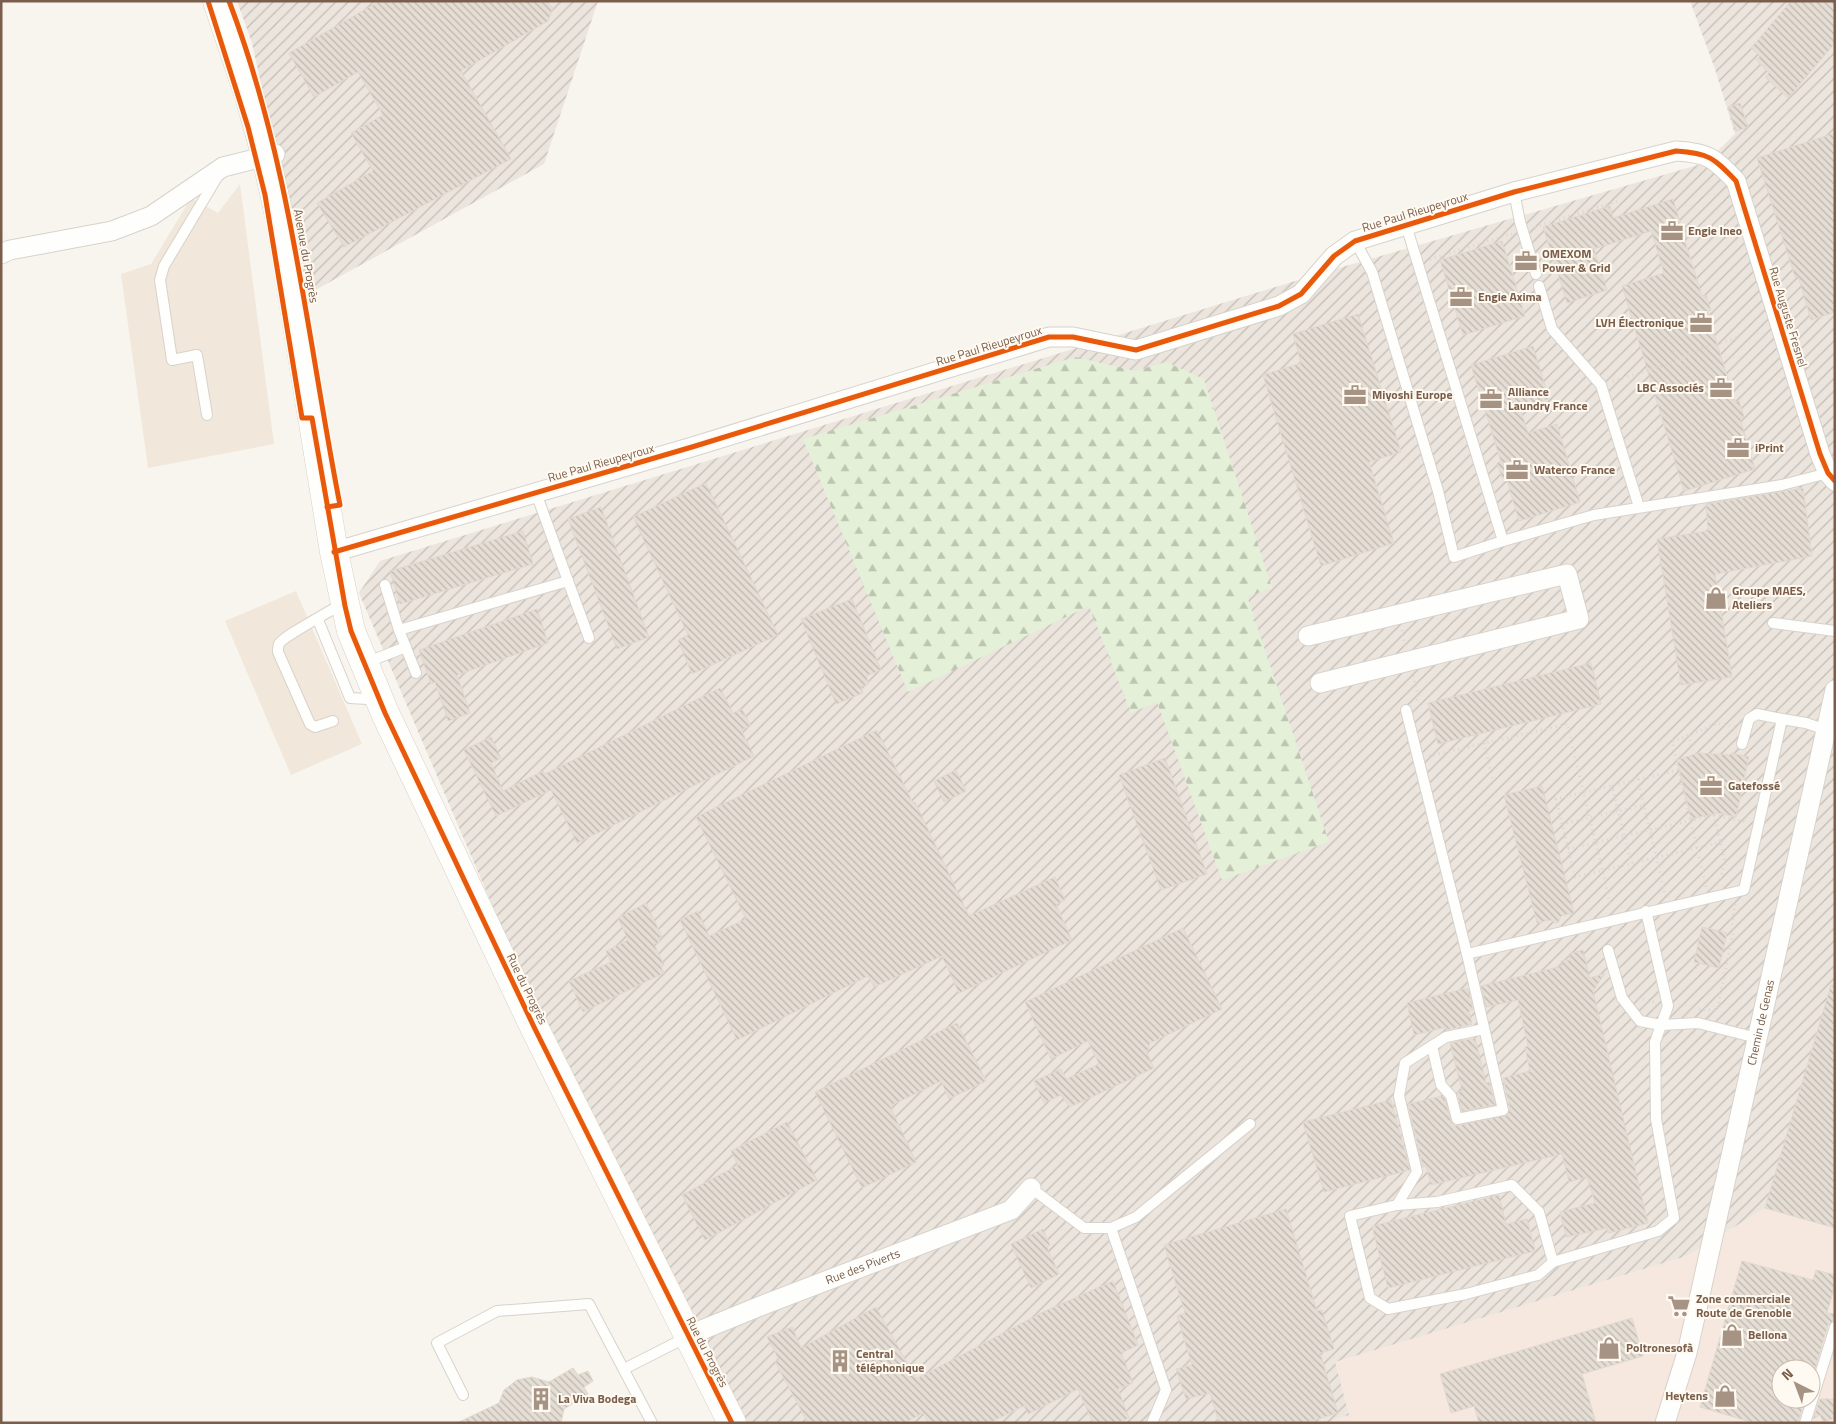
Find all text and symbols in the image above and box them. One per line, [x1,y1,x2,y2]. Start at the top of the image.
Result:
street label: Rue Paul Rieupeyroux [1359,186,1471,237]
street label: Avenue du Progrès [289,208,324,305]
office icon: Engie Ineo [1659,218,1685,244]
place label: Engie Ineo [1688,221,1742,240]
place label: OMEXOM Power & Grid [1542,244,1610,277]
office icon: OMEXOM Power & Grid [1513,248,1539,274]
street label: Rue Auguste Fresnel [1764,264,1813,369]
office icon: Engie Axima [1448,284,1474,310]
place label: Engie Axima [1478,287,1542,306]
office icon: LVH Électronique [1688,310,1714,336]
place label: LVH Électronique [1595,313,1684,332]
street label: Rue Paul Rieupeyroux [933,320,1045,371]
office icon: LBC Associés [1708,375,1734,401]
place label: LBC Associés [1637,378,1704,397]
office icon: Miyoshi Europe [1342,382,1368,408]
place label: Alliance Laundry France [1508,382,1588,415]
place label: Miyoshi Europe [1372,385,1453,404]
office icon: Alliance Laundry France [1478,386,1504,412]
office icon: iPrint [1725,435,1751,461]
street label: Rue Paul Rieupeyroux [545,438,657,487]
place label: iPrint [1755,438,1784,457]
office icon: Waterco France [1504,457,1530,483]
place label: Waterco France [1534,460,1615,479]
place label: Groupe MAES, Ateliers [1732,581,1806,614]
shop icon: Groupe MAES, Ateliers [1703,585,1729,611]
office icon: Gatefossé [1698,773,1724,799]
place label: Gatefossé [1728,776,1780,795]
street label: Rue du Progrès [502,950,553,1028]
street label: Chemin de Genas [1741,977,1779,1067]
street label: Rue des Piverts [823,1243,903,1289]
place label: Zone commerciale Route de Grenoble [1696,1289,1792,1322]
supermarket icon: Zone commerciale Route de Grenoble [1666,1293,1692,1319]
street label: Rue du Progrès [681,1313,734,1391]
shop icon: Bellona [1719,1322,1745,1348]
place label: Bellona [1748,1325,1787,1344]
shop icon: Poltronesofà [1596,1335,1622,1361]
place label: Poltronesofà [1626,1338,1693,1357]
place label: Central téléphonique [856,1344,924,1377]
building icon: Central téléphonique [827,1348,853,1374]
north arrow [1771,1359,1821,1409]
text: N [1776,1363,1798,1385]
shop icon: Heytens [1712,1383,1738,1409]
building icon: La Viva Bodega [528,1386,554,1412]
place label: Heytens [1665,1386,1708,1405]
place label: La Viva Bodega [558,1389,636,1408]

